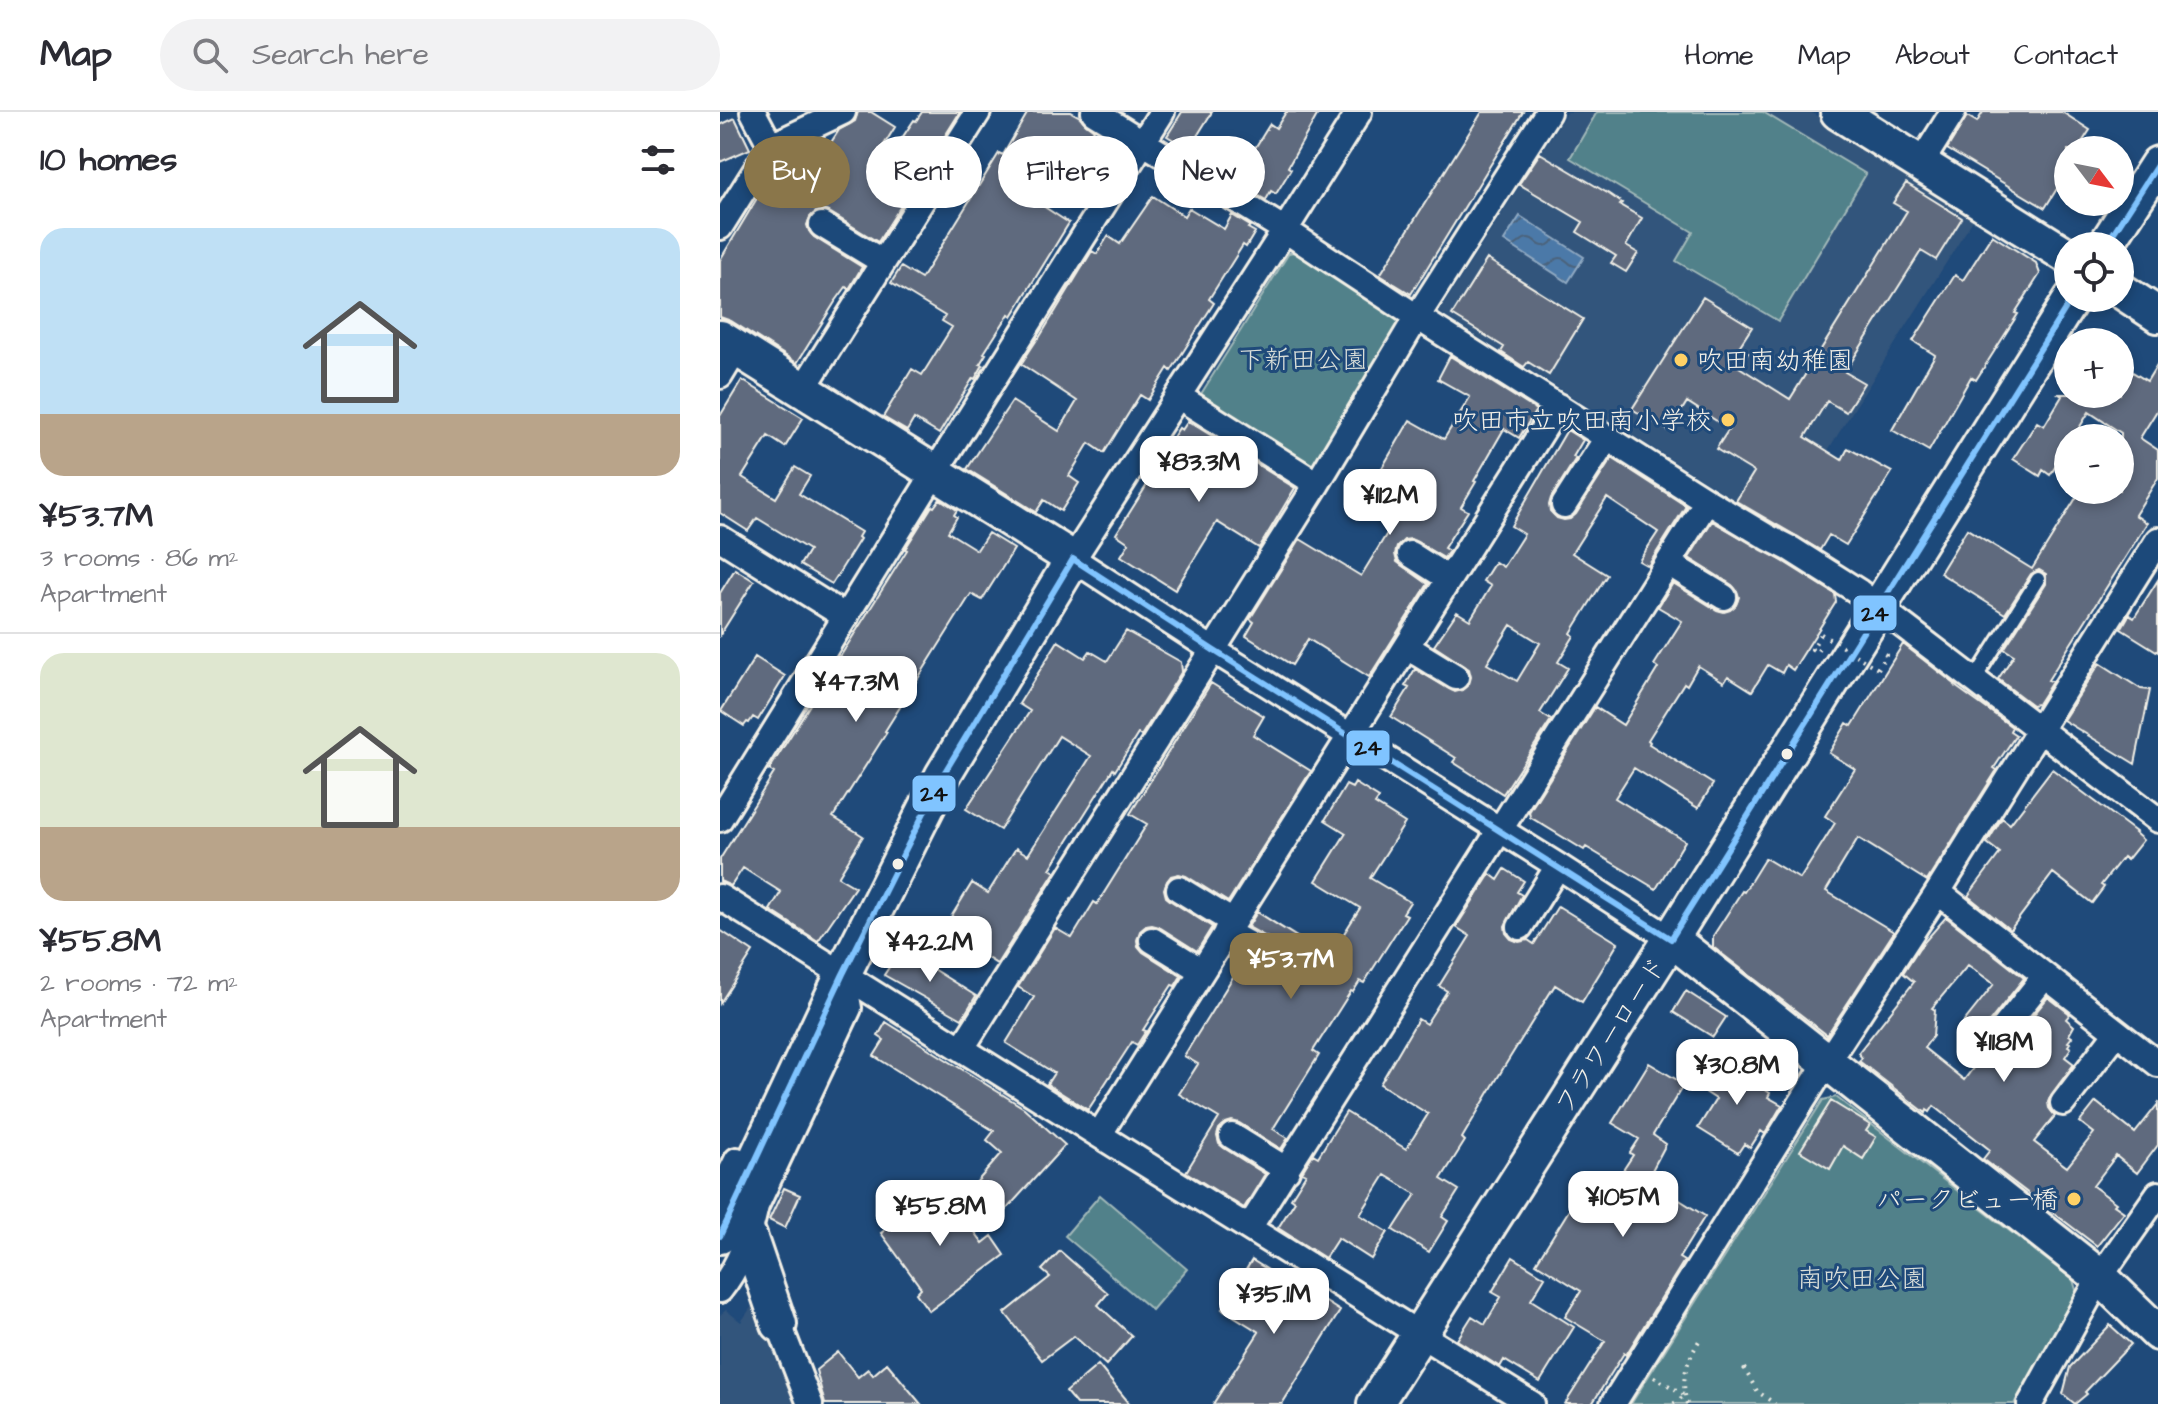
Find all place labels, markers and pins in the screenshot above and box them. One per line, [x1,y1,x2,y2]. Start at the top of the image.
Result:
place label: 吹田南幼稚園 [1697,343,1853,379]
marker: 吹田南幼稚園 [1672,351,1690,369]
place label: 吹田市立吹田南小学校 [1452,403,1712,439]
marker: 吹田市立吹田南小学校 [1719,411,1737,429]
pin: ¥83.3M [1134,436,1264,504]
pin: ¥112M [1334,469,1446,537]
pin: ¥47.3M [791,656,921,724]
unlabelled marker [1779,746,1795,762]
unlabelled marker [890,856,906,872]
pin: ¥42.2M [865,916,995,984]
pin: ¥53.7M [1226,933,1356,1001]
pin: ¥118M [1948,1016,2060,1084]
pin: ¥30.8M [1672,1039,1802,1107]
pin: ¥105M [1567,1171,1679,1239]
pin: ¥55.8M [875,1180,1005,1248]
place label: パークビュー橋 [1876,1182,2058,1218]
marker: パークビュー橋 [2065,1190,2083,1208]
pin: ¥35.1M [1209,1268,1339,1336]

